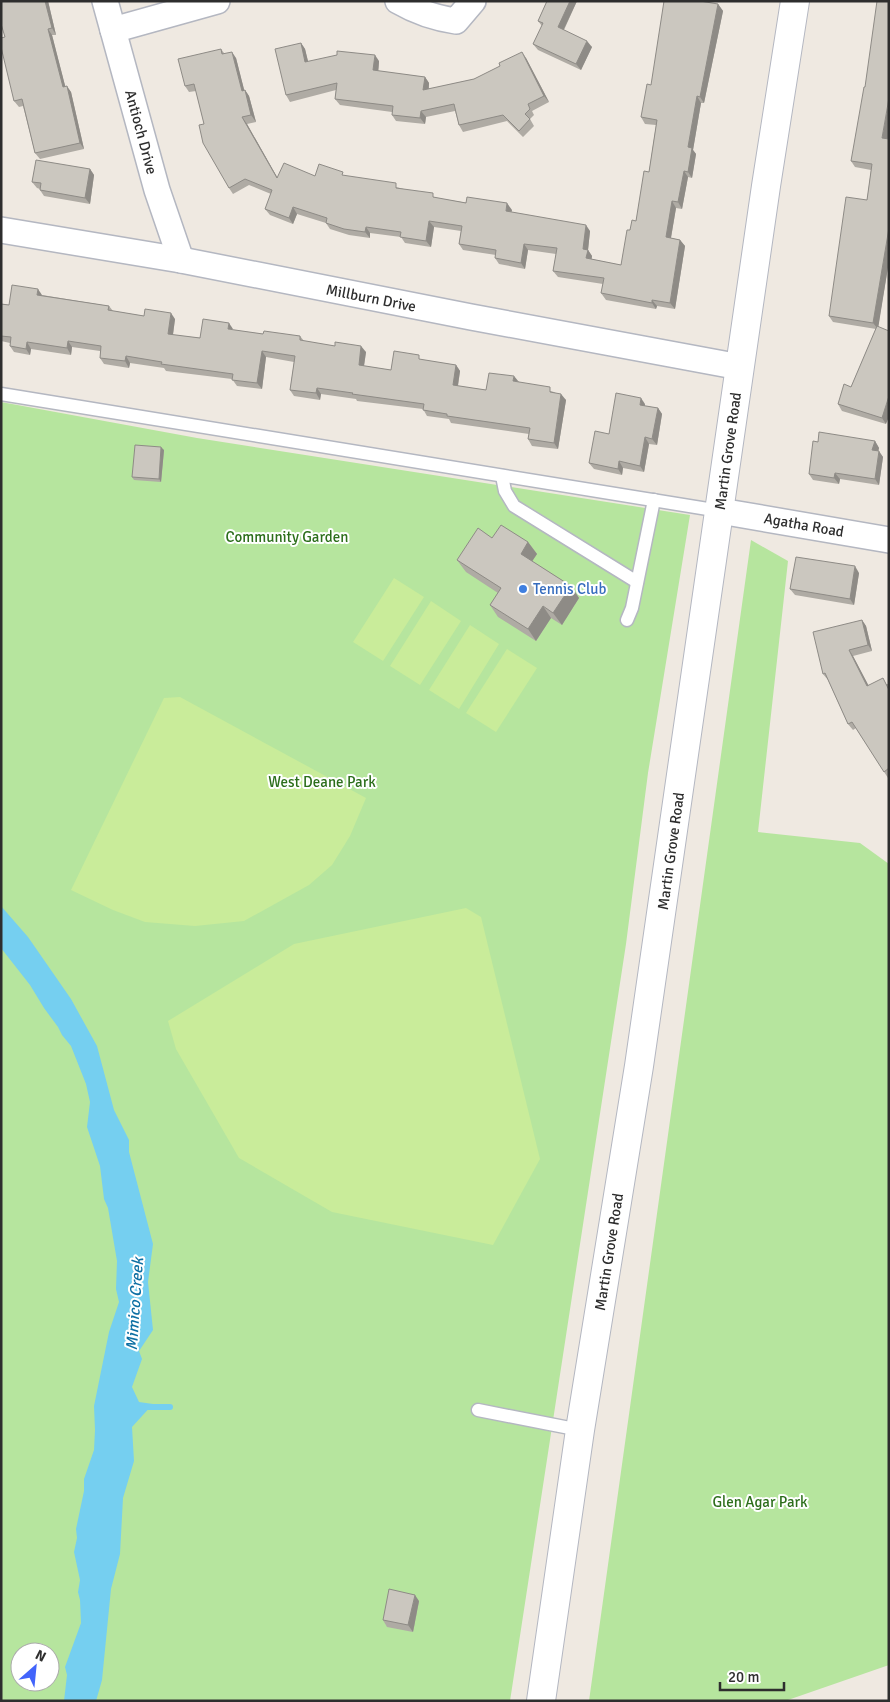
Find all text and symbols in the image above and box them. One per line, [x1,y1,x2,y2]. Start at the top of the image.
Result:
street label: Antioch Drive [121,88,161,176]
street label: Millburn Drive [324,280,418,316]
street label: Martin Grove Road [711,391,745,511]
street label: Agatha Road [763,509,845,541]
park label: Community Garden [226,528,348,546]
place label: Tennis Club [533,580,606,598]
marker: Tennis Club [517,583,529,595]
park label: West Deane Park [268,773,376,791]
street label: Martin Grove Road [654,791,688,911]
street label: Martin Grove Road [591,1192,627,1312]
water label: Mimico Creek [122,1255,148,1351]
park label: Glen Agar Park [712,1493,808,1511]
north arrow [10,1642,60,1692]
text: N [32,1646,49,1666]
scale bar [720,1660,784,1692]
text: 20 m [728,1668,759,1686]

